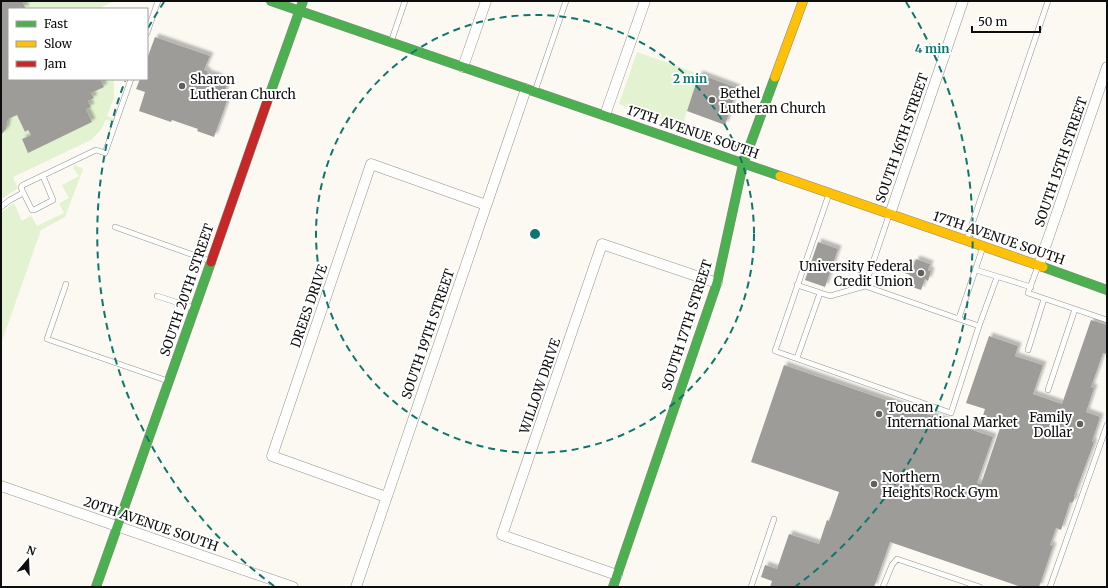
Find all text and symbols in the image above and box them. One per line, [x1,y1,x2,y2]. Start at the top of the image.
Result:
legend [8,8,148,80]
scale bar [972,8,1040,34]
text: 50 m [978,14,1007,29]
text: Fast [44,16,68,31]
text: Slow [44,36,73,51]
text: 4 min [915,41,949,56]
text: Jam [43,56,67,71]
place label: Sharon Lutheran Church [190,71,296,103]
text: 2 min [673,71,707,86]
street label: SOUTH 16TH STREET [872,71,932,205]
marker: Sharon Lutheran Church [177,81,187,91]
place label: Bethel Lutheran Church [720,85,826,117]
marker: Bethel Lutheran Church [707,95,717,105]
street label: SOUTH 15TH STREET [1031,95,1091,229]
street label: 17TH AVENUE SOUTH [625,101,761,163]
street label: 17TH AVENUE SOUTH [931,207,1067,269]
street label: SOUTH 20TH STREET [156,221,218,359]
centre of rings [528,227,542,241]
street label: SOUTH 17TH STREET [658,258,716,392]
place label: University Federal Credit Union [799,258,913,290]
street label: DREES DRIVE [287,262,331,350]
street label: SOUTH 19TH STREET [398,267,458,401]
marker: University Federal Credit Union [916,268,926,278]
street label: WILLOW DRIVE [515,335,565,437]
place label: Toucan International Market [887,399,1018,431]
marker: Toucan International Market [874,409,884,419]
place label: Family Dollar [1029,409,1072,441]
marker: Family Dollar [1075,419,1085,429]
place label: Northern Heights Rock Gym [882,469,998,501]
marker: Northern Heights Rock Gym [869,479,879,489]
street label: 20TH AVENUE SOUTH [81,493,221,555]
north arrow [8,540,48,580]
text: N [25,543,38,559]

